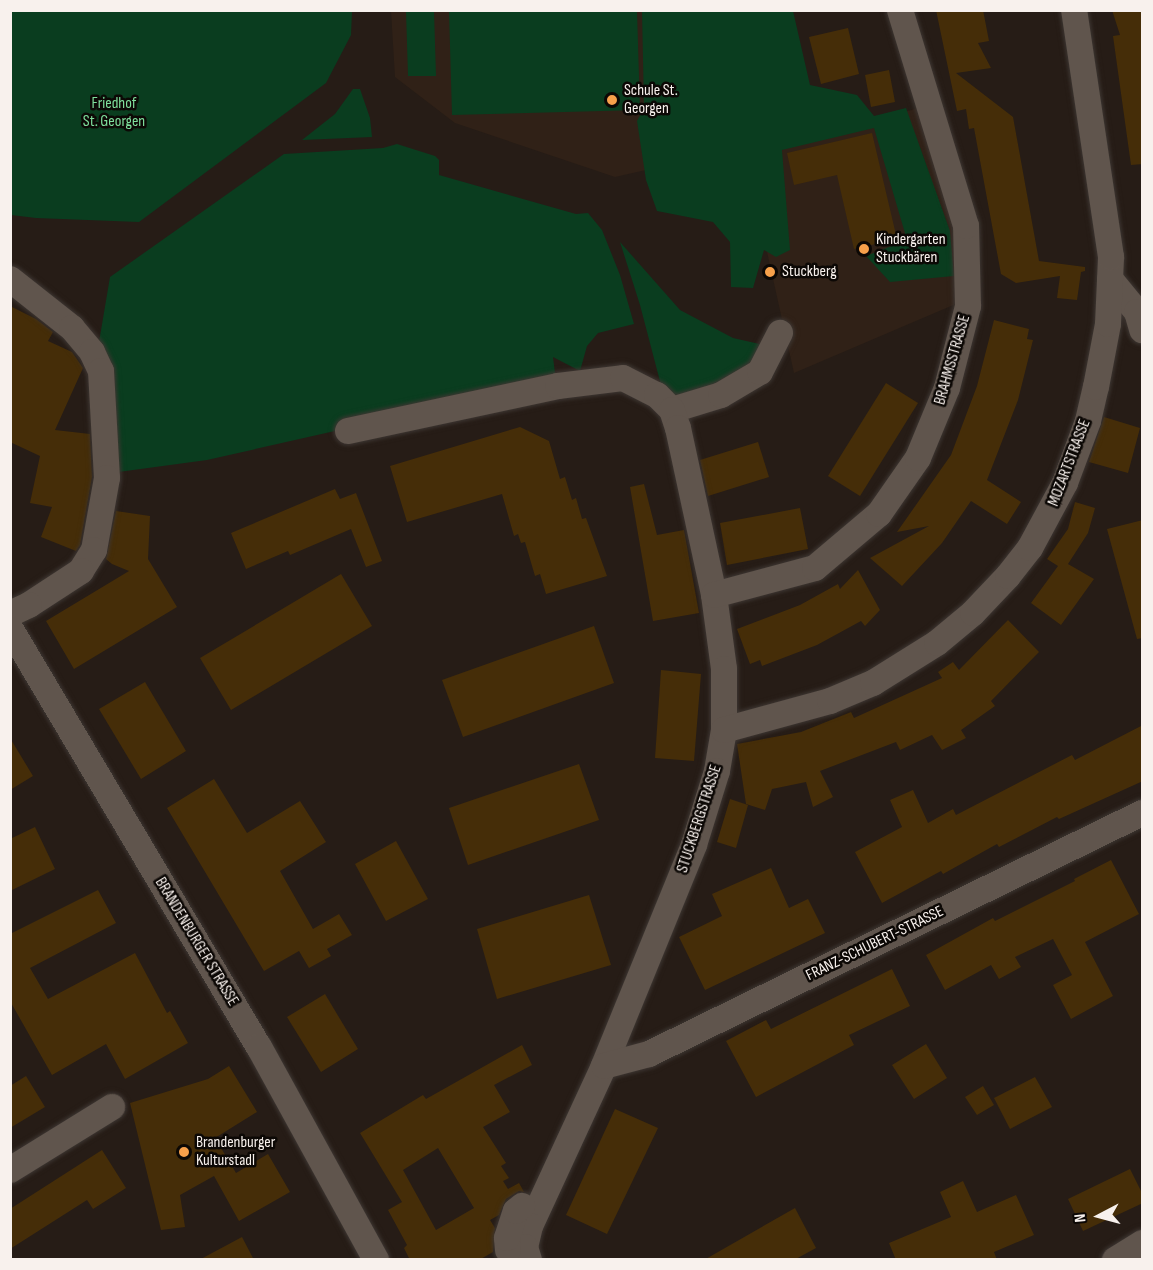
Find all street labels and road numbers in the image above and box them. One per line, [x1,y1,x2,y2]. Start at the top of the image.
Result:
street label: BRAHMSSTRASSE [931,313,975,407]
street label: MOZARTSTRASSE [1045,417,1095,509]
street label: STUCKBERGSTRASSE [674,763,726,875]
street label: BRANDENBURGER STRASSE [150,874,242,1010]
street label: FRANZ-SCHUBERT-STRASSE [803,902,947,986]

